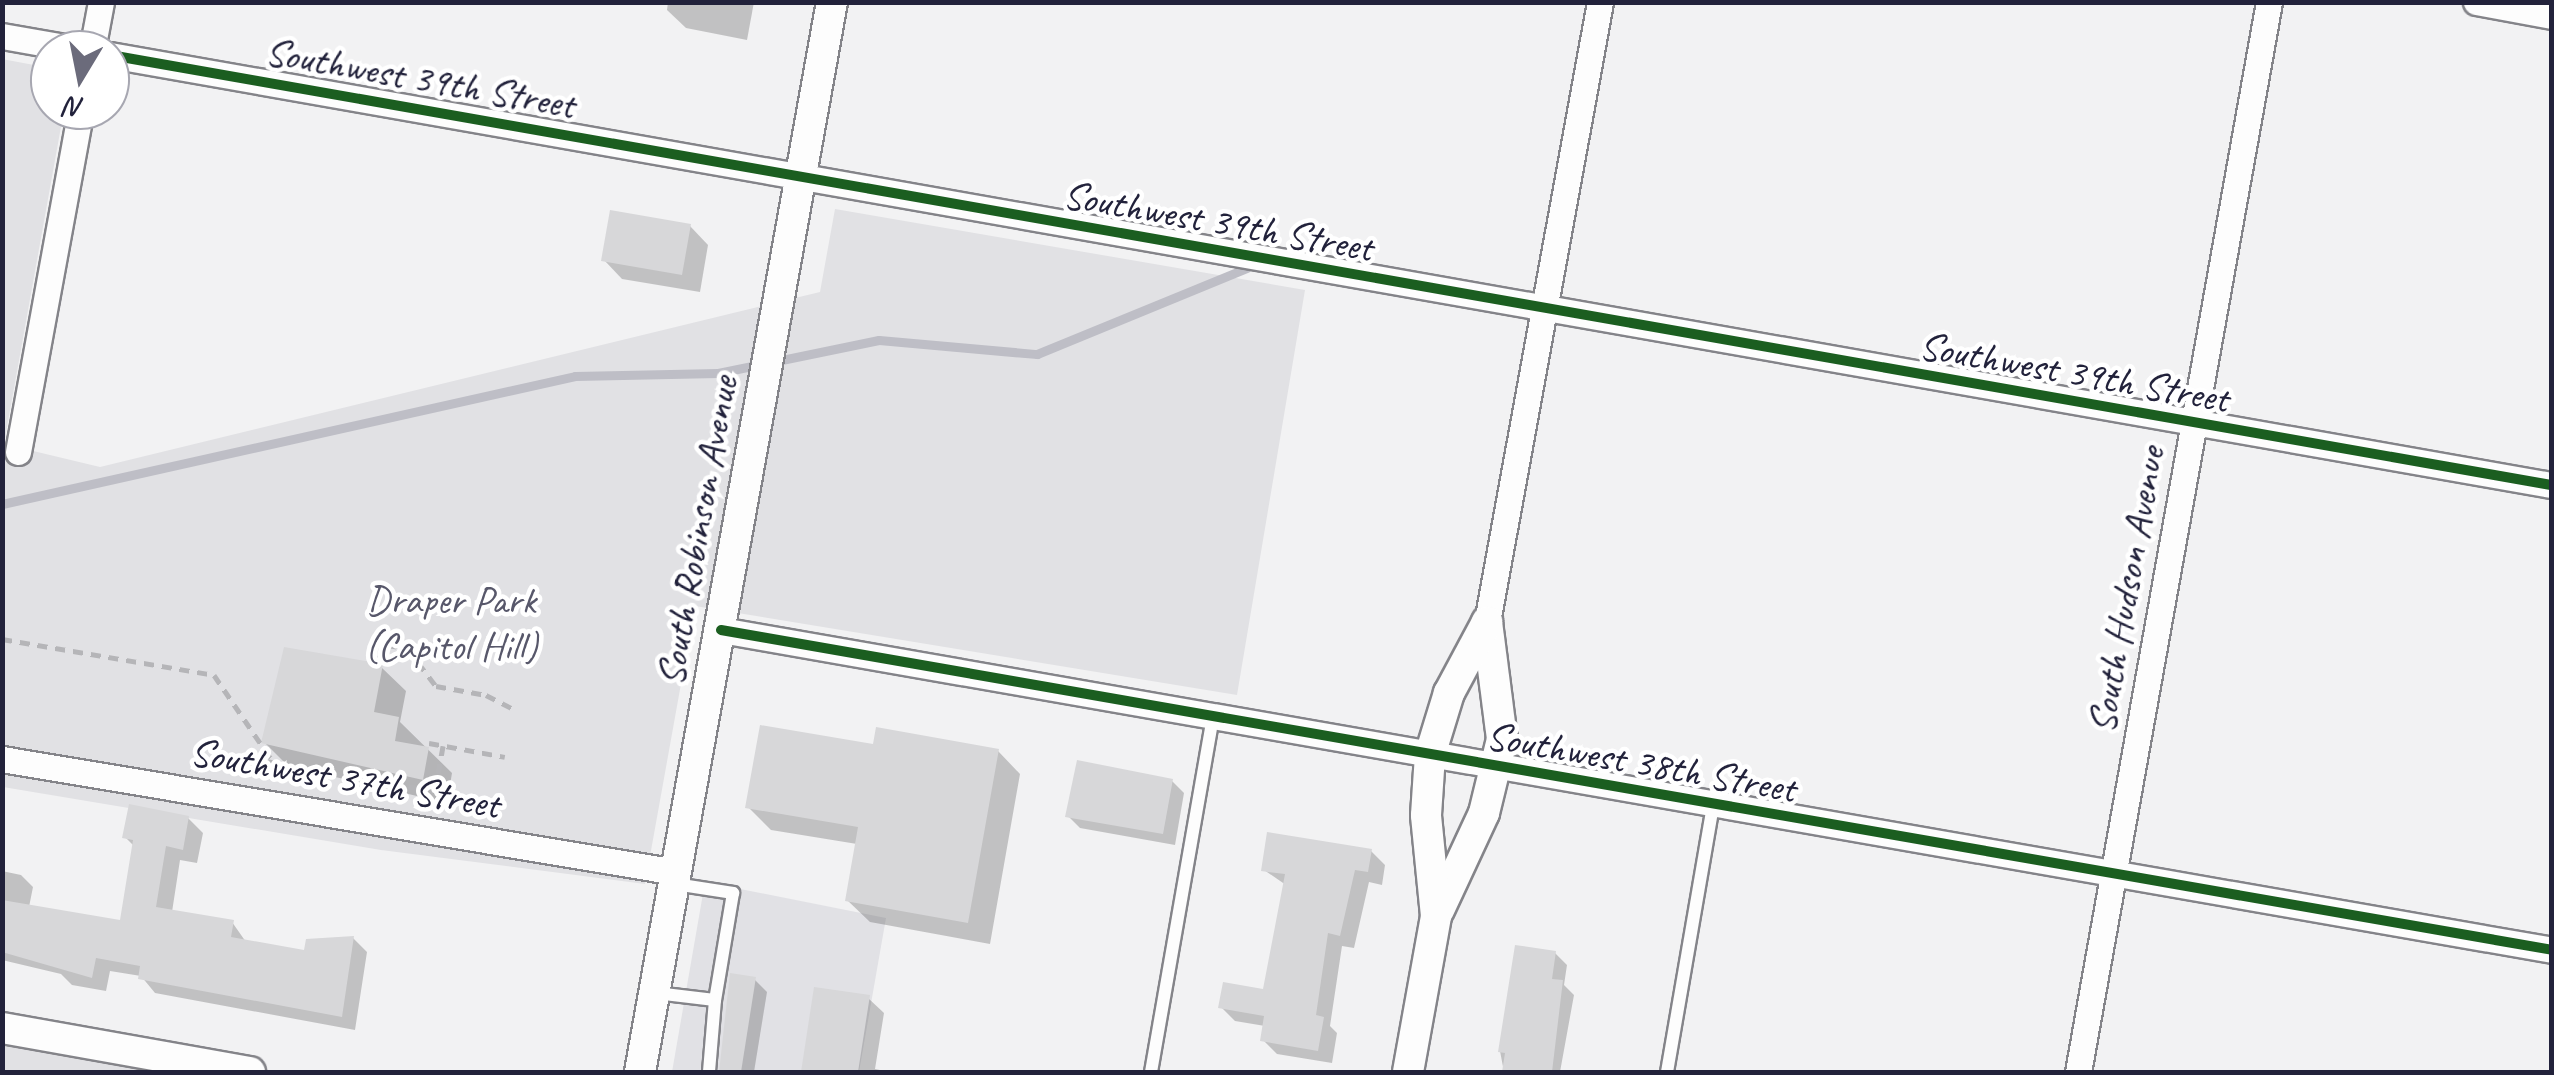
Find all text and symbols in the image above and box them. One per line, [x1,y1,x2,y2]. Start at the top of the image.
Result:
street label: Southwest 39th Street [261,27,579,129]
north arrow [30,30,130,130]
text: N [63,89,87,127]
street label: Southwest 39th Street [1059,170,1377,272]
street label: Southwest 39th Street [1915,321,2233,423]
street label: South Robinson Avenue [646,372,748,690]
street label: South Hudson Avenue [2077,443,2175,737]
park label: Draper Park (Capitol Hill) [364,576,538,670]
street label: Southwest 38th Street [1482,711,1800,813]
street label: Southwest 37th Street [186,727,504,829]

